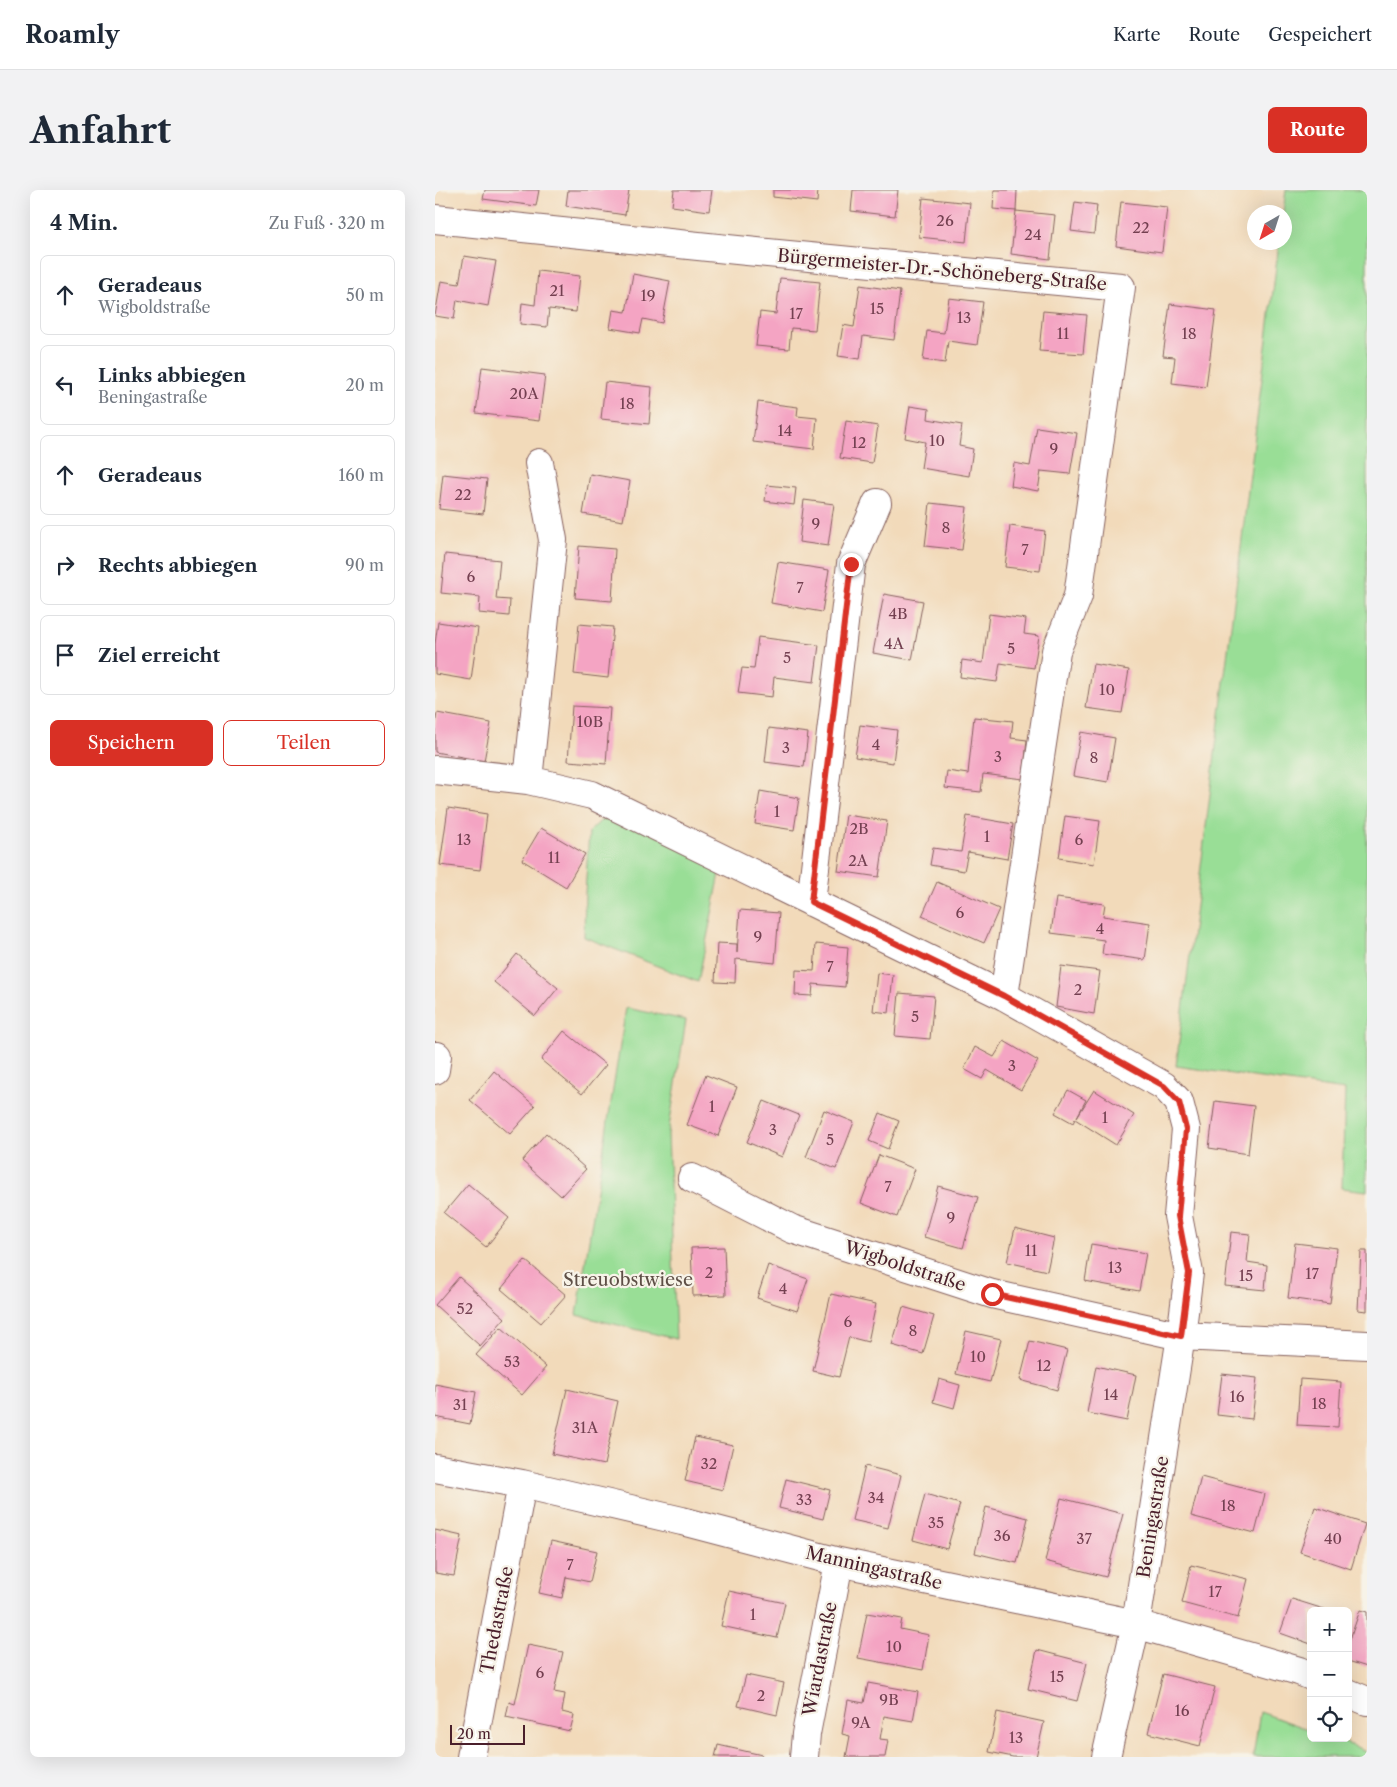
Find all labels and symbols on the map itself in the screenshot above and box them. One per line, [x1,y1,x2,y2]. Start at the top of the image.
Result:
north arrow [1247,205,1292,250]
house number: 26 [936,211,954,230]
house number: 22 [1132,218,1150,237]
house number: 24 [1024,225,1042,244]
street label: Bürgermeister-Dr.-Schöneberg-Straße [776,245,1108,295]
house number: 21 [550,281,565,300]
house number: 19 [640,286,656,305]
house number: 15 [870,299,884,318]
house number: 17 [789,304,803,323]
house number: 13 [957,308,971,327]
house number: 11 [1057,324,1070,343]
house number: 18 [1181,324,1197,343]
house number: 20A [509,384,539,403]
house number: 18 [619,394,635,413]
house number: 14 [778,421,792,440]
house number: 10 [929,431,945,450]
house number: 12 [852,433,866,452]
house number: 9 [1050,439,1058,458]
house number: 22 [454,485,472,504]
house number: 9 [812,514,820,533]
house number: 8 [942,518,951,537]
house number: 7 [1021,540,1029,559]
route end [840,553,863,576]
house number: 6 [467,567,476,586]
house number: 7 [796,578,804,597]
house number: 4B [888,604,908,623]
house number: 4A [884,634,905,653]
house number: 5 [1007,639,1015,658]
house number: 5 [783,648,791,667]
house number: 10 [1099,680,1115,699]
house number: 10B [577,712,603,731]
house number: 4 [872,735,880,754]
house number: 3 [782,738,790,757]
house number: 3 [994,747,1002,766]
house number: 8 [1090,748,1099,767]
house number: 1 [774,802,781,821]
house number: 2B [849,819,869,838]
house number: 1 [984,827,991,846]
house number: 13 [457,830,471,849]
house number: 6 [1075,830,1084,849]
house number: 11 [548,848,561,867]
house number: 2A [848,851,869,870]
house number: 6 [956,903,965,922]
house number: 4 [1096,919,1104,938]
house number: 9 [754,927,762,946]
house number: 7 [826,957,834,976]
house number: 2 [1074,980,1082,999]
house number: 5 [911,1007,919,1026]
house number: 3 [1008,1056,1016,1075]
house number: 1 [709,1097,716,1116]
house number: 1 [1102,1108,1109,1127]
house number: 3 [769,1120,777,1139]
house number: 5 [826,1130,834,1149]
house number: 7 [884,1177,892,1196]
house number: 9 [947,1208,955,1227]
street label: Wigboldstraße [840,1236,969,1296]
house number: 11 [1025,1241,1038,1260]
house number: 13 [1108,1258,1122,1277]
house number: 2 [705,1263,713,1282]
house number: 17 [1305,1264,1319,1283]
house number: 15 [1239,1266,1253,1285]
park label: Streuobstwiese [563,1269,693,1291]
house number: 4 [779,1279,787,1298]
route start [981,1283,1004,1306]
house number: 52 [457,1299,473,1318]
house number: 6 [844,1312,853,1331]
house number: 8 [909,1321,918,1340]
house number: 10 [970,1347,986,1366]
house number: 53 [504,1352,520,1371]
house number: 12 [1037,1356,1051,1375]
house number: 14 [1104,1385,1118,1404]
house number: 16 [1229,1387,1245,1406]
house number: 18 [1311,1394,1327,1413]
house number: 31 [453,1395,468,1414]
house number: 31A [572,1418,599,1437]
house number: 32 [701,1454,717,1473]
street label: Beningastraße [1132,1454,1174,1580]
house number: 34 [868,1488,884,1507]
house number: 33 [796,1490,812,1509]
house number: 18 [1220,1496,1236,1515]
house number: 35 [928,1513,944,1532]
house number: 36 [993,1526,1011,1545]
house number: 37 [1076,1529,1092,1548]
house number: 40 [1324,1529,1342,1548]
street label: Manningastraße [804,1542,944,1594]
house number: 7 [566,1555,574,1574]
street label: Thedastraße [476,1564,518,1676]
house number: 17 [1208,1582,1222,1601]
street label: Wiardastraße [798,1600,842,1719]
house number: 1 [750,1605,757,1624]
house number: 10 [886,1637,902,1656]
house number: 6 [536,1663,545,1682]
house number: 15 [1050,1667,1064,1686]
house number: 2 [757,1686,765,1705]
house number: 9B [879,1690,899,1709]
house number: 16 [1174,1701,1190,1720]
house number: 9A [851,1713,872,1732]
scale bar [450,1722,525,1745]
house number: 13 [1009,1728,1023,1747]

